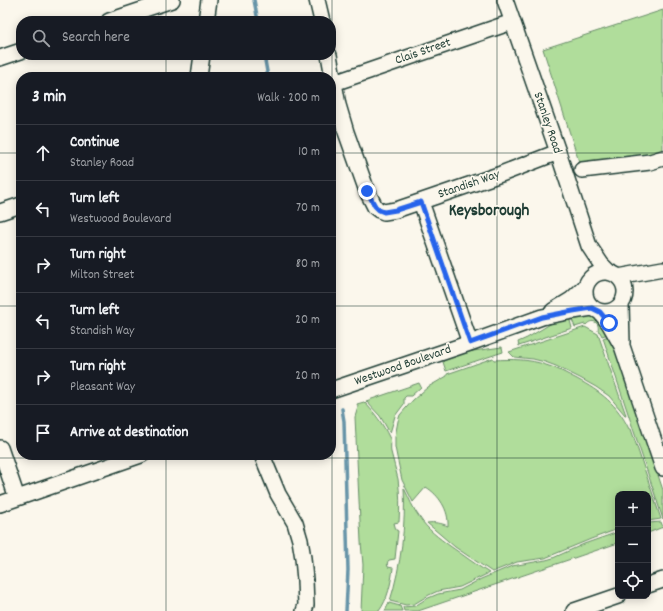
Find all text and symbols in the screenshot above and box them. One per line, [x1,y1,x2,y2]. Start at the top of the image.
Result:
search box [16,16,336,60]
icon: search [30,27,52,49]
text: Search here [62,27,130,49]
street label: Clais Street [392,34,454,70]
text: 3 min [32,86,66,110]
text: Walk · 200 m [257,89,320,108]
street label: Stanley Road [528,90,566,156]
text: Continue [70,132,119,154]
icon: ahead [32,142,54,164]
text: 10 m [298,143,320,162]
text: Stanley Road [70,154,134,173]
street label: Standish Way [435,165,503,204]
route end [358,182,376,200]
text: Turn left [70,188,119,210]
icon: left [32,198,54,220]
text: 70 m [296,199,320,218]
district label: Keysborough [449,200,530,224]
text: Westwood Boulevard [70,210,171,229]
text: Turn right [70,244,126,266]
icon: right [32,254,54,276]
text: 80 m [296,255,320,274]
text: Milton Street [70,266,134,285]
text: Turn left [70,300,119,322]
icon: left [32,310,54,332]
text: 20 m [295,311,320,330]
route start [600,314,618,332]
text: Standish Way [70,322,134,341]
street label: Westwood Boulevard [352,341,454,391]
text: Turn right [70,356,126,378]
icon: right [32,366,54,388]
text: 20 m [295,367,320,386]
text: Pleasant Way [70,378,135,397]
icon: arrive [32,422,54,444]
text: Arrive at destination [70,422,188,444]
map controls [615,491,651,599]
button: + [615,491,651,527]
button: − [615,527,651,563]
button: locate [615,563,651,599]

